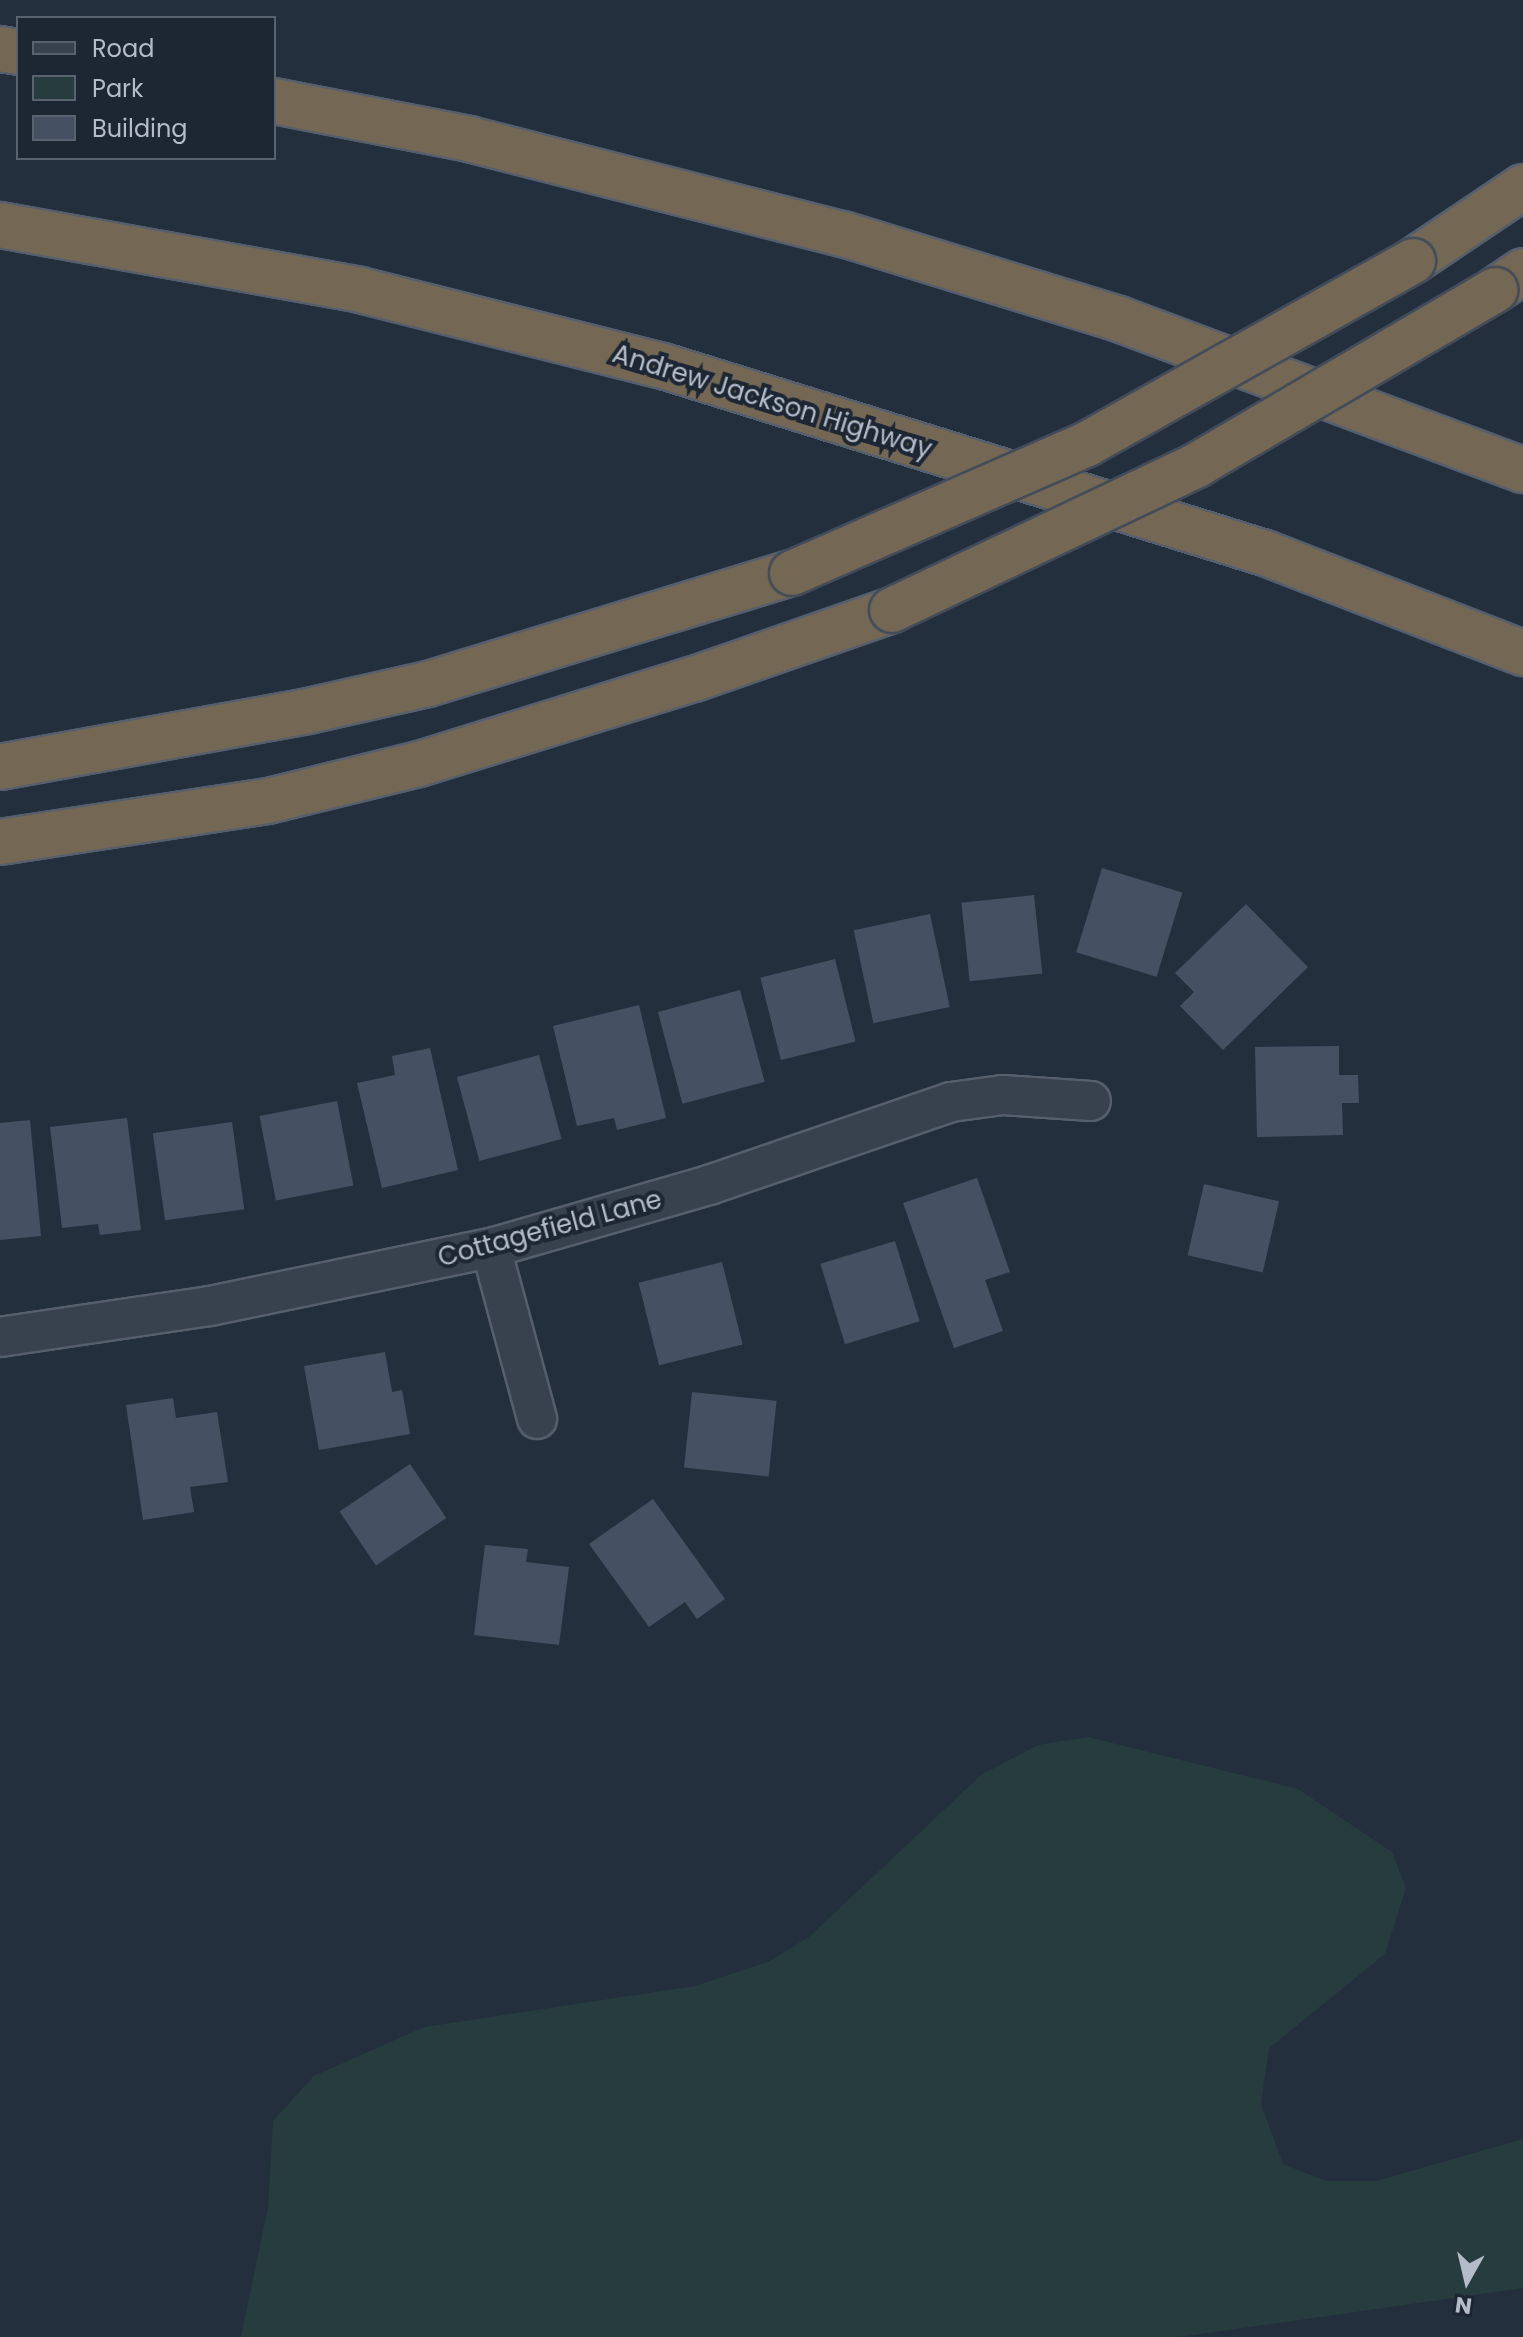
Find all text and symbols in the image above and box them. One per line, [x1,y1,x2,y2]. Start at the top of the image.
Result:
legend [16,16,276,160]
text: Road [92,32,154,65]
text: Park [92,72,143,105]
text: Building [92,112,188,145]
street label: Andrew Jackson Highway [609,339,935,465]
street label: Cottagefield Lane [435,1184,665,1274]
north arrow [1427,2241,1507,2321]
text: N [1453,2289,1474,2322]

